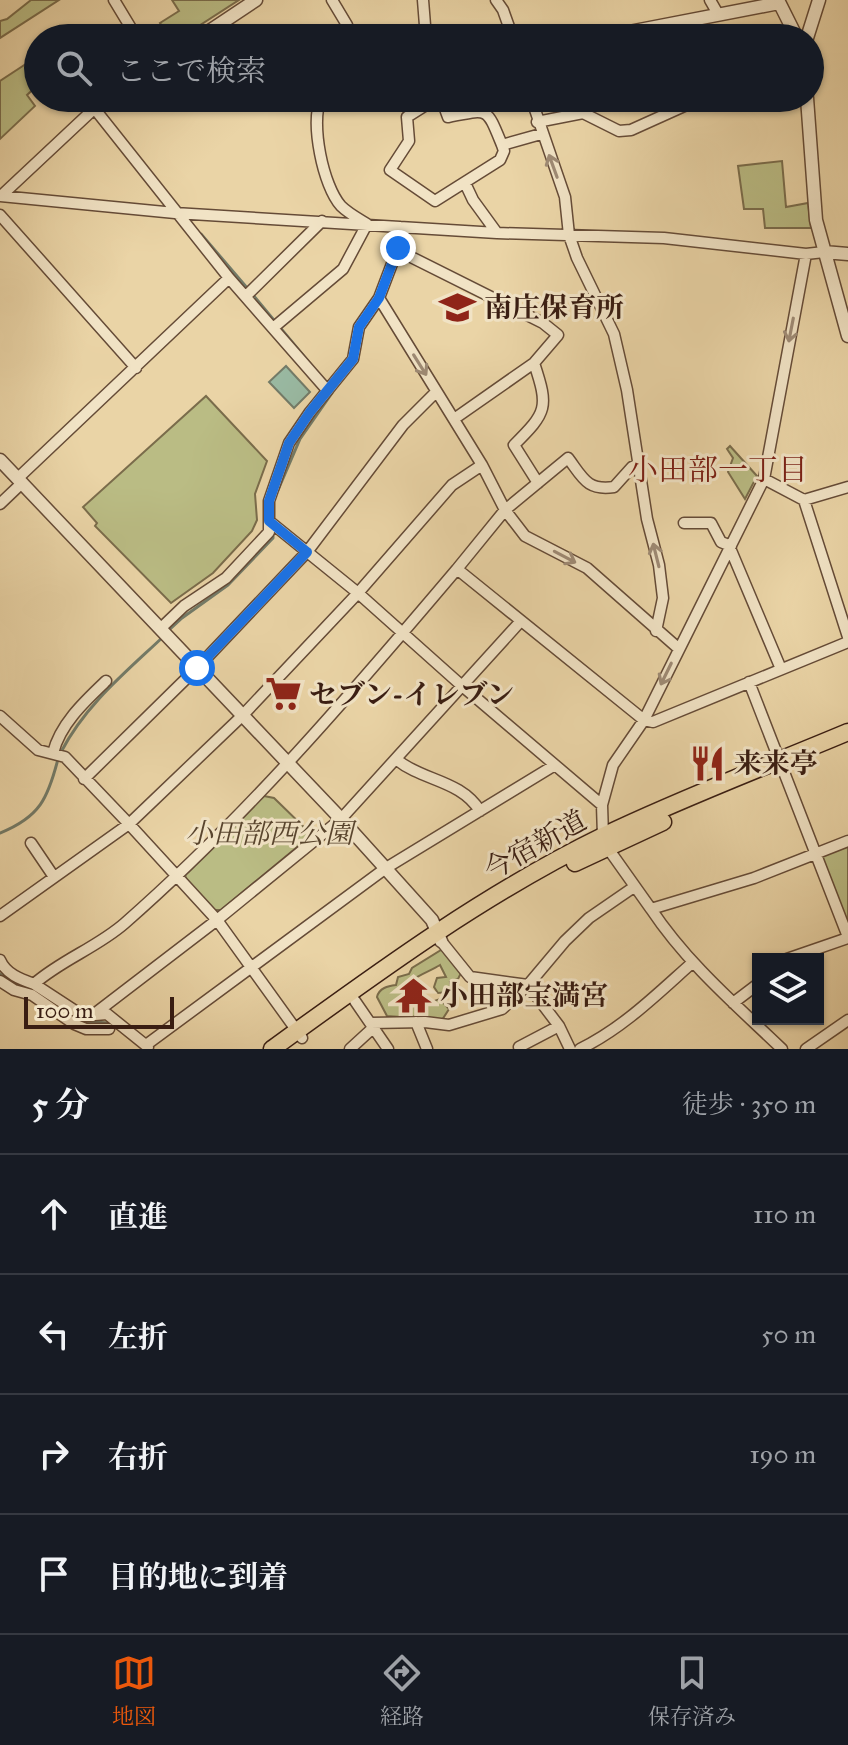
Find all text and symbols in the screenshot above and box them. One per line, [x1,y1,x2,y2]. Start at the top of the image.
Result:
search box [24,24,824,112]
icon: search [52,46,96,90]
text: ここで検索 [116,53,266,89]
one-way arrow [545,154,559,179]
route end [380,230,416,266]
school or university icon: 南庄保育所 [439,288,477,326]
place label: 南庄保育所 [484,290,624,325]
one-way arrow [783,317,798,343]
one-way arrow [412,353,428,376]
district label: 小田部一丁目 [628,452,808,488]
one-way arrow [648,542,663,568]
one-way arrow [552,549,576,565]
route start [179,650,215,686]
one-way arrow [658,662,673,686]
supermarket icon: セブン-イレブン [264,675,302,713]
place label: セブン-イレブン [309,677,514,712]
restaurant icon: 来来亭 [689,744,727,782]
place label: 来来亭 [734,746,818,781]
street label: 今宿新道 [478,803,592,887]
park label: 小田部西公園 [185,816,357,851]
map controls [752,953,824,1025]
button: layers [752,953,824,1025]
temple icon: 小田部宝満宮 [395,976,433,1014]
place label: 小田部宝満宮 [440,978,608,1013]
scale bar [24,993,174,1029]
text: 100 m [36,997,93,1024]
text: 5 分 [32,1084,89,1125]
text: 徒歩 · 350 m [682,1088,816,1120]
icon: ahead [32,1192,76,1236]
text: 110 m [753,1198,816,1230]
text: 直進 [108,1199,168,1235]
icon: left [32,1312,76,1356]
text: 50 m [761,1318,816,1350]
text: 左折 [108,1319,168,1355]
icon: right [32,1432,76,1476]
text: 190 m [749,1438,816,1470]
text: 右折 [108,1439,168,1475]
icon: arrive [32,1552,76,1596]
text: 目的地に到着 [108,1559,288,1595]
tab: 地図 [112,1651,156,1730]
tab: 経路 [380,1651,424,1730]
tab: 保存済み [648,1651,736,1730]

